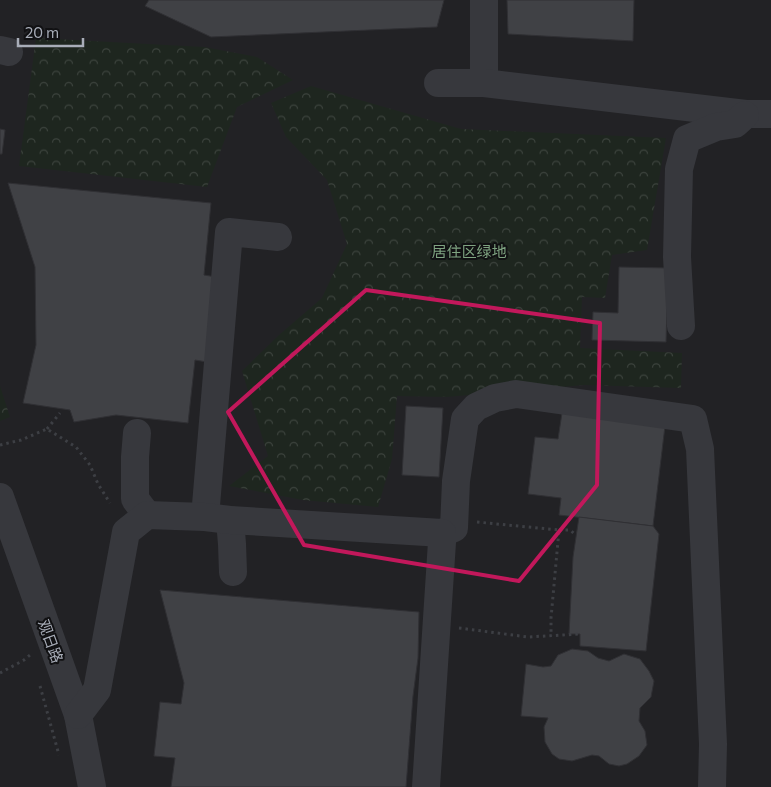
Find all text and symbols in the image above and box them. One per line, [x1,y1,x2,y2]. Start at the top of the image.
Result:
scale bar [18,15,82,47]
text: 20 m [25,23,59,41]
park label: 居住区绿地 [431,242,507,260]
street label: 观日路 [35,617,67,665]

